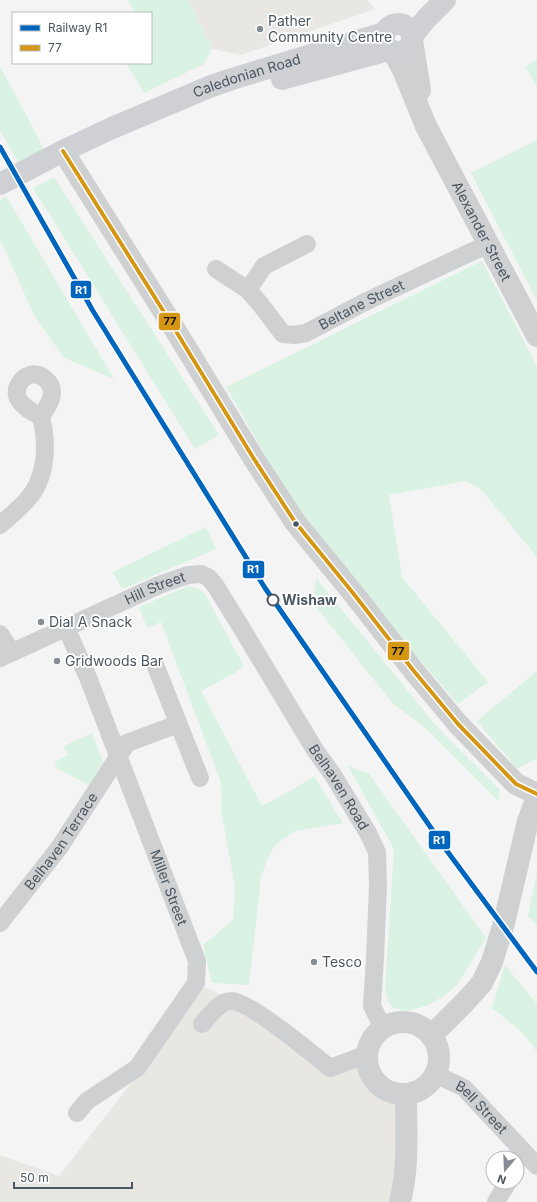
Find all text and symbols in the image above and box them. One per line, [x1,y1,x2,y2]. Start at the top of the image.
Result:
legend [12,12,152,64]
place label: Pather Community Centre [268,12,392,45]
text: Railway R1 [48,20,107,35]
marker: Pather Community Centre [255,24,265,34]
text: 77 [48,40,62,55]
street label: Caledonian Road [190,50,302,101]
street label: Alexander Street [449,178,516,284]
street label: Beltane Street [316,276,407,333]
line badge: R1 [70,280,92,299]
text: R1 [75,283,87,297]
line badge: 77 [158,312,181,331]
text: 77 [163,314,177,328]
unlabelled marker [291,519,301,529]
line badge: R1 [242,560,265,579]
text: R1 [247,562,259,576]
street label: Hill Street [122,568,188,608]
place label: Wishaw [282,591,337,608]
marker: Wishaw [266,593,280,607]
place label: Dial A Snack [49,613,132,630]
marker: Dial A Snack [36,617,46,627]
line badge: 77 [387,641,410,661]
text: 77 [391,644,405,658]
place label: Gridwoods Bar [65,652,163,669]
marker: Gridwoods Bar [52,656,62,666]
street label: Belhaven Road [306,741,373,833]
street label: Belhaven Terrace [20,789,101,893]
line badge: R1 [428,830,451,850]
text: R1 [433,833,445,847]
street label: Miller Street [147,847,192,928]
place label: Tesco [322,953,362,970]
marker: Tesco [309,957,319,967]
street label: Bell Street [453,1076,512,1137]
north arrow [485,1150,525,1190]
scale bar [14,1164,132,1190]
text: 50 m [20,1170,49,1185]
text: N [495,1171,508,1187]

